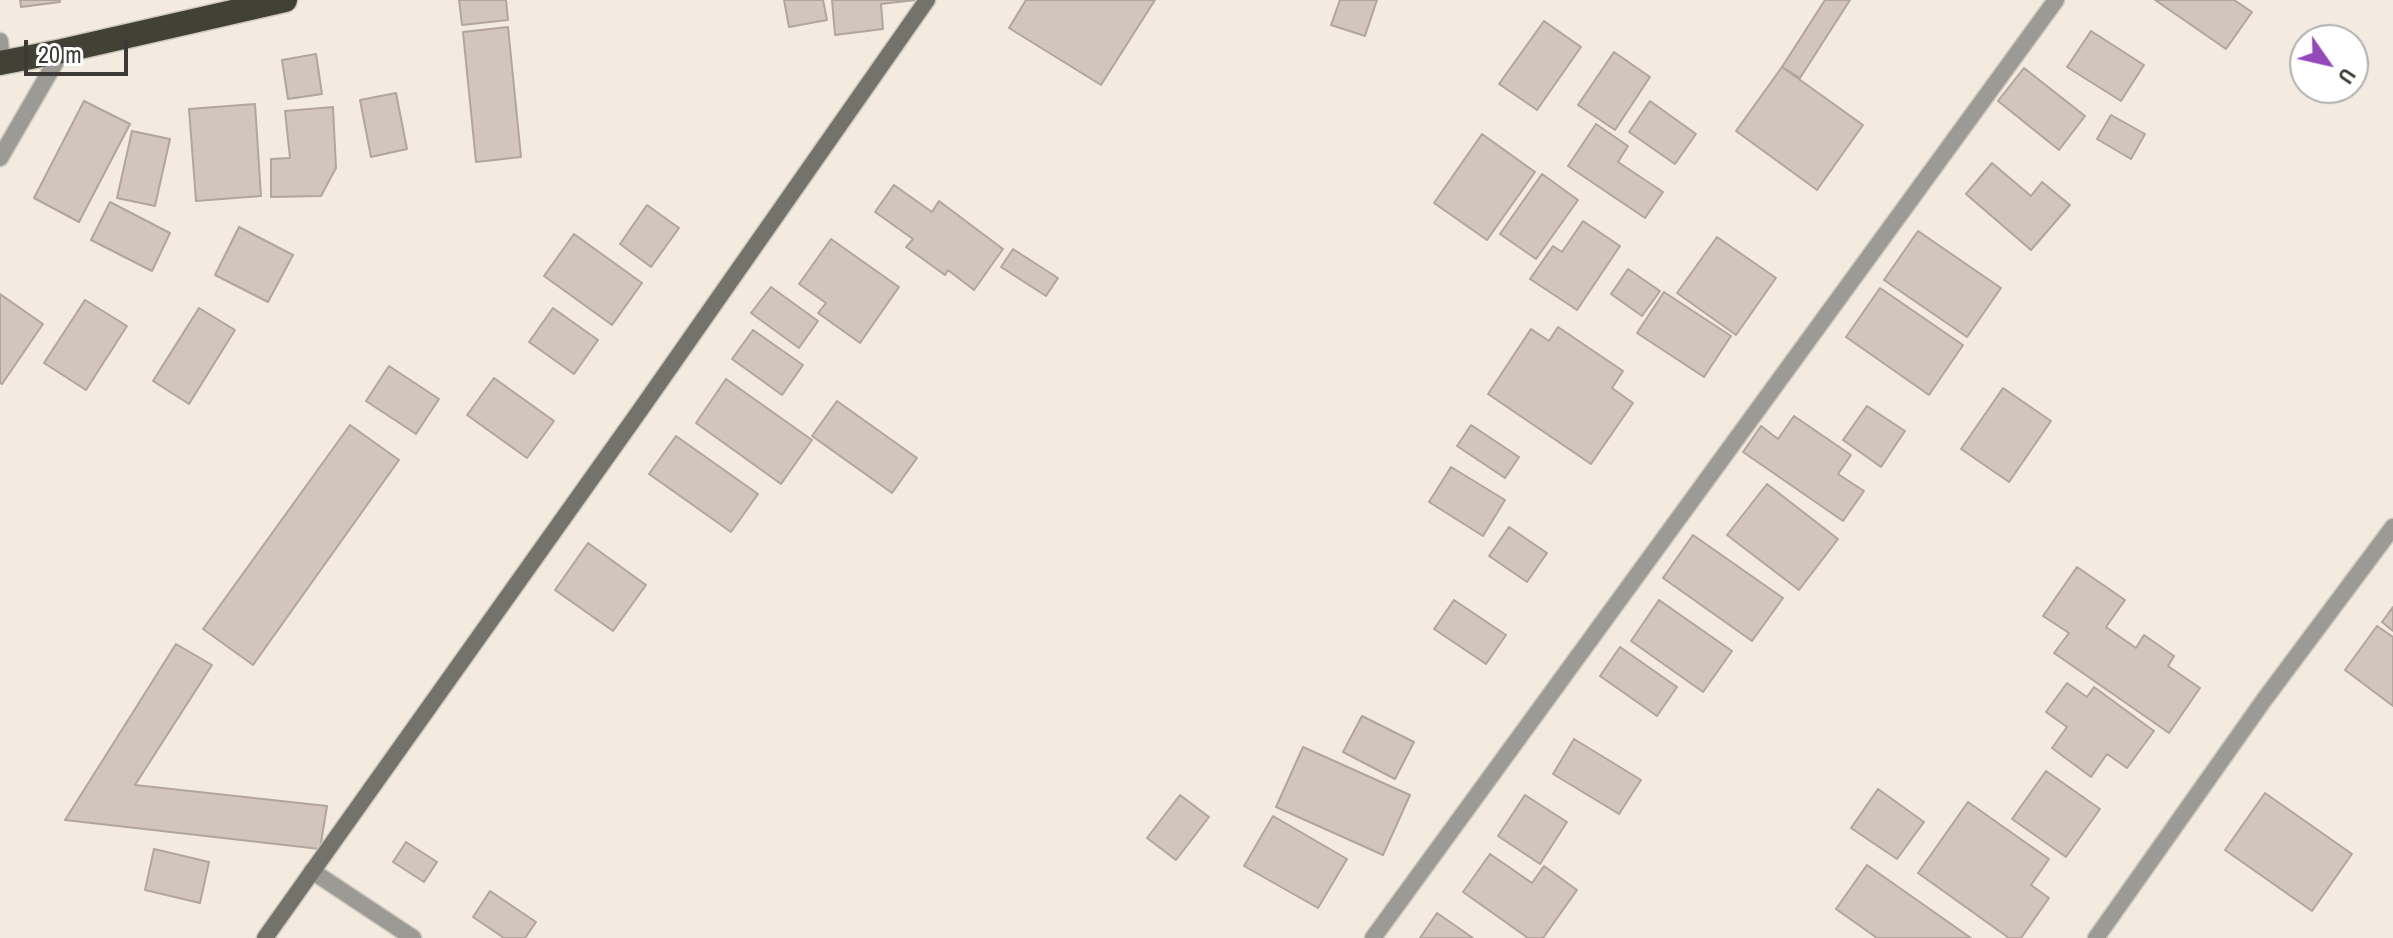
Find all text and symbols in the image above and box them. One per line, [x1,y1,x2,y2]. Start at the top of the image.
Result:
scale bar [28,24,132,74]
north arrow [2289,24,2369,104]
text: 20 m [38,38,82,70]
text: U [2331,63,2363,90]

